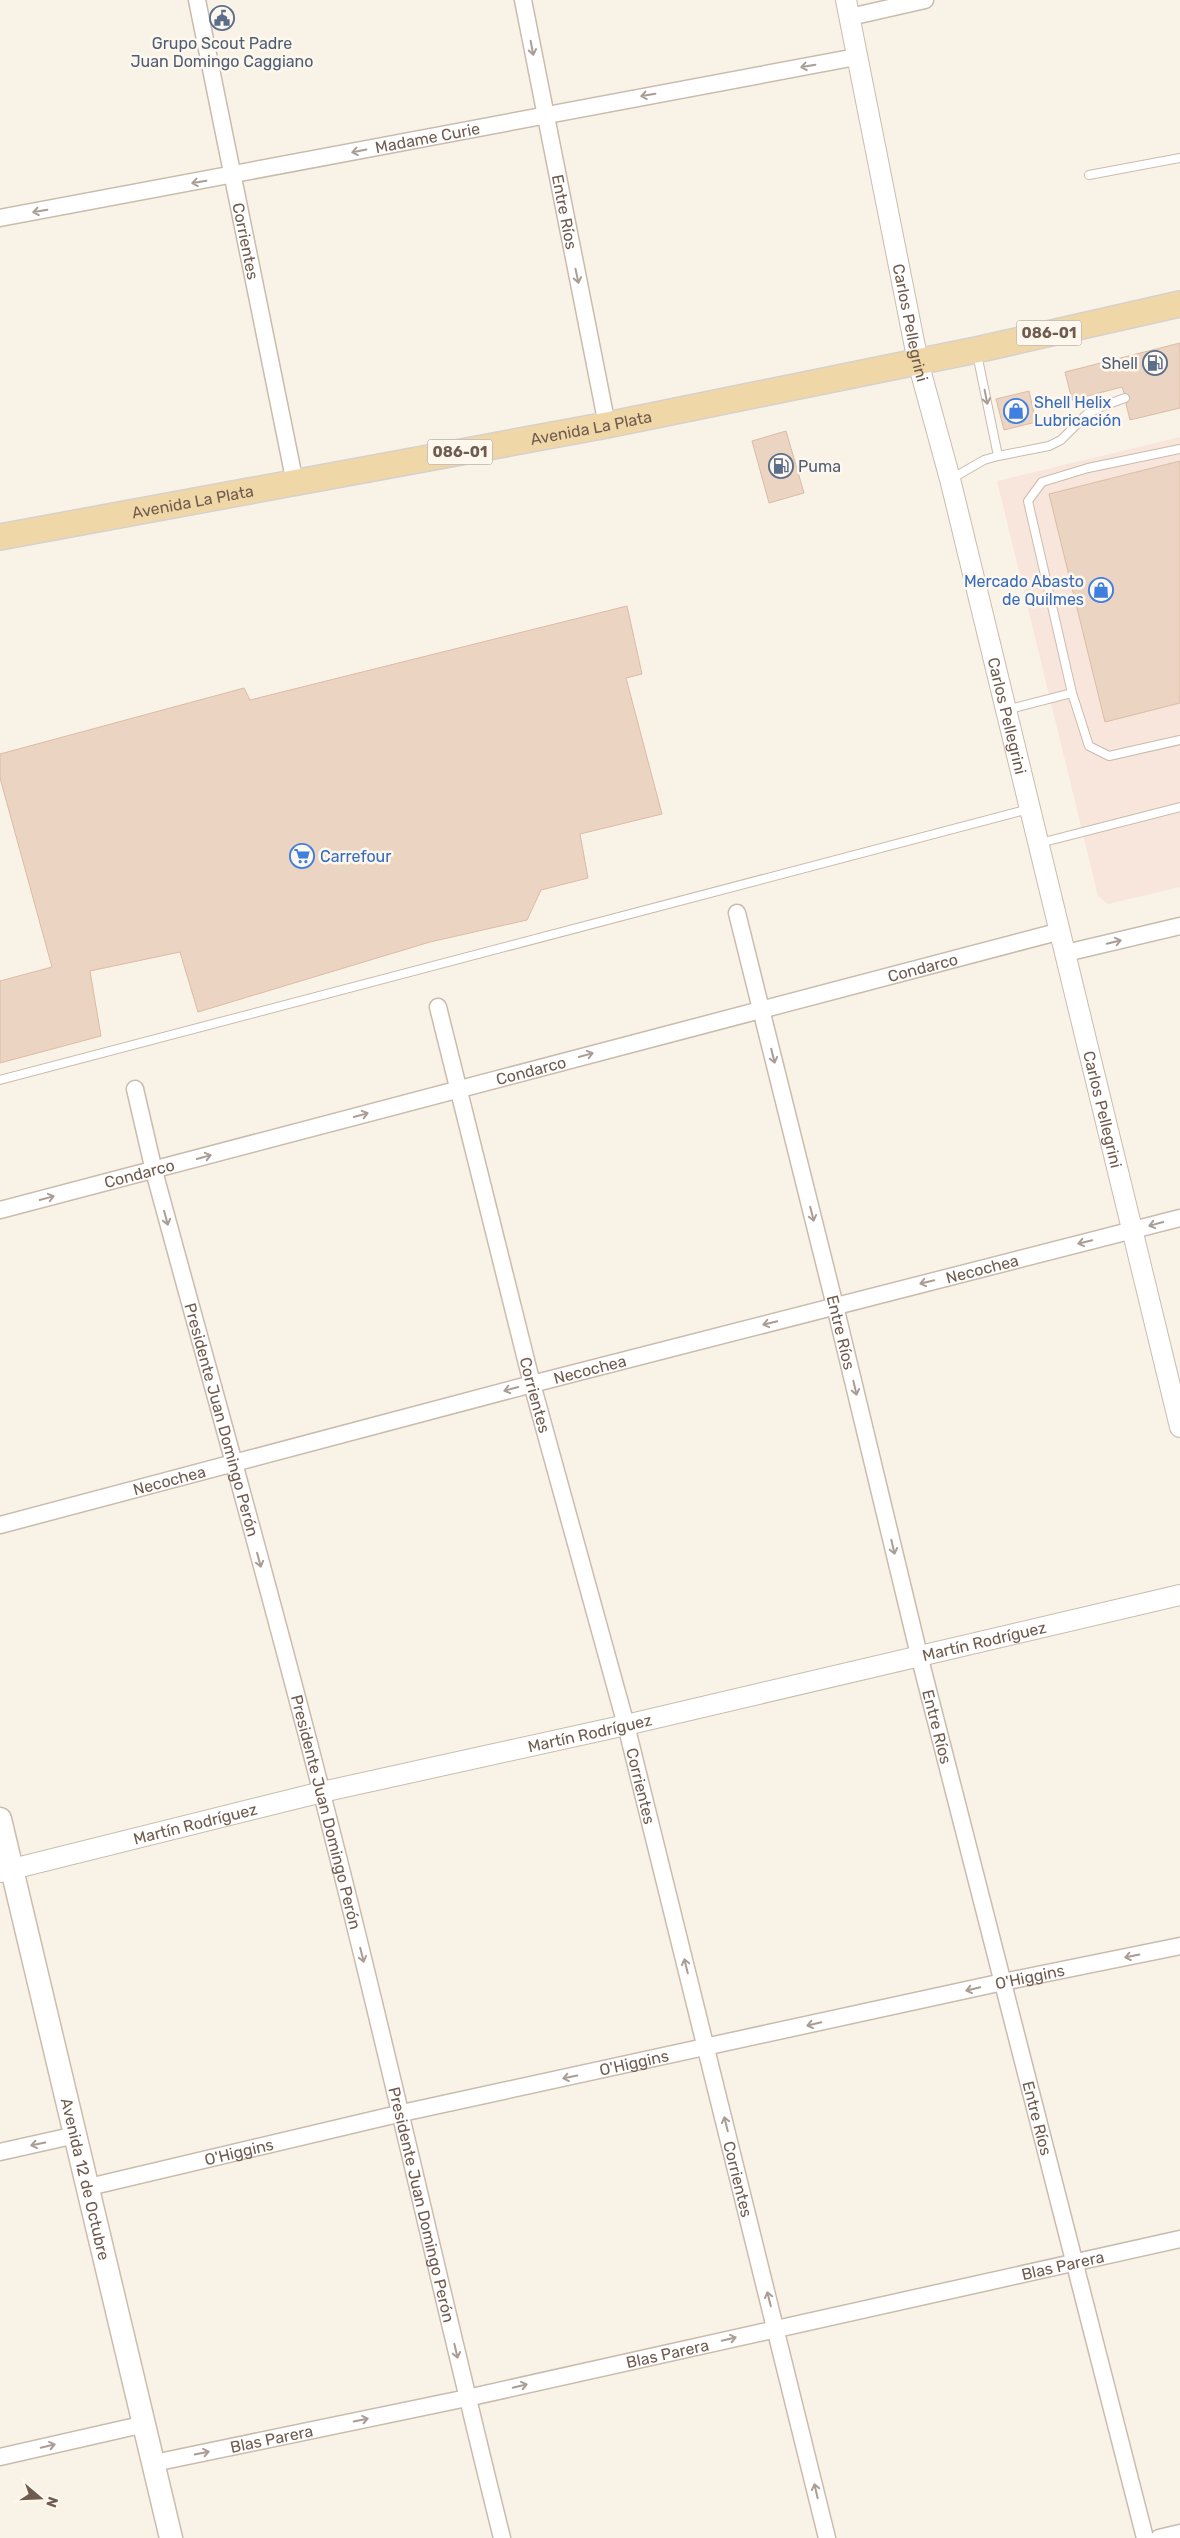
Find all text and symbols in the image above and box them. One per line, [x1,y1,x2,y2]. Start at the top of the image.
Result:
public building icon: Grupo Scout Padre Juan Domingo Caggiano [209,5,235,31]
place label: Grupo Scout Padre Juan Domingo Caggiano [131,34,314,71]
one-way arrow [527,40,537,56]
one-way arrow [801,62,817,71]
one-way arrow [641,91,657,101]
street label: Madame Curie [374,118,482,157]
one-way arrow [351,146,367,156]
street label: Entre Ríos [548,173,582,251]
one-way arrow [192,177,208,187]
street label: Corrientes [229,201,263,281]
one-way arrow [32,207,48,216]
street label: Carlos Pellegrini [889,262,932,384]
one-way arrow [573,267,582,283]
road number: 086-01 [1016,320,1082,346]
fuel station icon: Shell [1142,350,1168,376]
place label: Shell [1102,354,1138,373]
one-way arrow [982,389,991,405]
place label: Shell Helix Lubricación [1034,393,1121,430]
shop icon: Shell Helix Lubricación [1003,398,1029,424]
street label: Avenida La Plata [529,407,653,448]
road number: 086-01 [428,440,492,464]
fuel station icon: Puma [768,453,794,479]
place label: Puma [798,457,841,476]
street label: Avenida La Plata [130,481,255,522]
place label: Mercado Abasto de Quilmes [964,572,1084,609]
shop icon: Mercado Abasto de Quilmes [1088,577,1114,603]
street label: Carlos Pellegrini [984,655,1031,776]
supermarket icon: Carrefour [289,843,315,869]
place label: Carrefour [320,847,391,866]
one-way arrow [1105,937,1121,946]
street label: Condarco [885,949,960,986]
one-way arrow [769,1048,778,1064]
street label: Carlos Pellegrini [1080,1049,1126,1170]
one-way arrow [578,1050,594,1059]
street label: Condarco [494,1052,568,1089]
one-way arrow [353,1110,369,1119]
one-way arrow [196,1152,212,1161]
street label: Condarco [102,1155,176,1192]
one-way arrow [39,1193,55,1202]
one-way arrow [808,1205,817,1221]
one-way arrow [162,1209,172,1225]
one-way arrow [1148,1219,1164,1229]
one-way arrow [1077,1238,1093,1247]
street label: Necochea [944,1250,1021,1287]
one-way arrow [920,1278,936,1287]
street label: Entre Ríos [823,1293,859,1371]
street label: Presidente Juan Domingo Perón [181,1301,263,1539]
one-way arrow [762,1318,778,1328]
street label: Necochea [551,1351,628,1388]
street label: Corrientes [516,1355,555,1435]
one-way arrow [851,1380,860,1396]
one-way arrow [503,1385,519,1394]
street label: Necochea [131,1461,208,1499]
one-way arrow [889,1538,898,1554]
one-way arrow [255,1552,265,1568]
street label: Martín Rodríguez [920,1617,1048,1665]
street label: Entre Ríos [919,1687,956,1766]
street label: Presidente Juan Domingo Perón [287,1693,365,1931]
street label: Martín Rodríguez [526,1710,654,1756]
street label: Corrientes [622,1746,660,1826]
street label: Martín Rodríguez [131,1799,259,1848]
one-way arrow [358,1946,367,1962]
one-way arrow [1125,1952,1141,1961]
one-way arrow [681,1959,690,1975]
street label: O'Higgins [993,1960,1066,1993]
one-way arrow [965,1984,981,1994]
one-way arrow [807,2020,823,2029]
street label: O'Higgins [597,2046,670,2079]
one-way arrow [563,2073,579,2082]
street label: Entre Ríos [1019,2079,1056,2157]
street label: Presidente Juan Domingo Perón [385,2085,459,2324]
street label: Avenida 12 de Octubre [57,2096,114,2262]
one-way arrow [721,2116,730,2132]
street label: O'Higgins [202,2134,275,2169]
street label: Corrientes [720,2139,757,2219]
one-way arrow [31,2140,47,2149]
street label: Blas Parera [1020,2247,1106,2284]
one-way arrow [764,2291,773,2307]
one-way arrow [721,2334,737,2343]
street label: Blas Parera [624,2335,711,2372]
one-way arrow [452,2343,461,2359]
one-way arrow [511,2381,527,2390]
one-way arrow [352,2415,368,2425]
street label: Blas Parera [228,2421,315,2456]
one-way arrow [39,2441,55,2450]
one-way arrow [193,2448,209,2458]
north arrow [15,2473,65,2523]
one-way arrow [811,2483,820,2499]
text: N [42,2495,61,2510]

